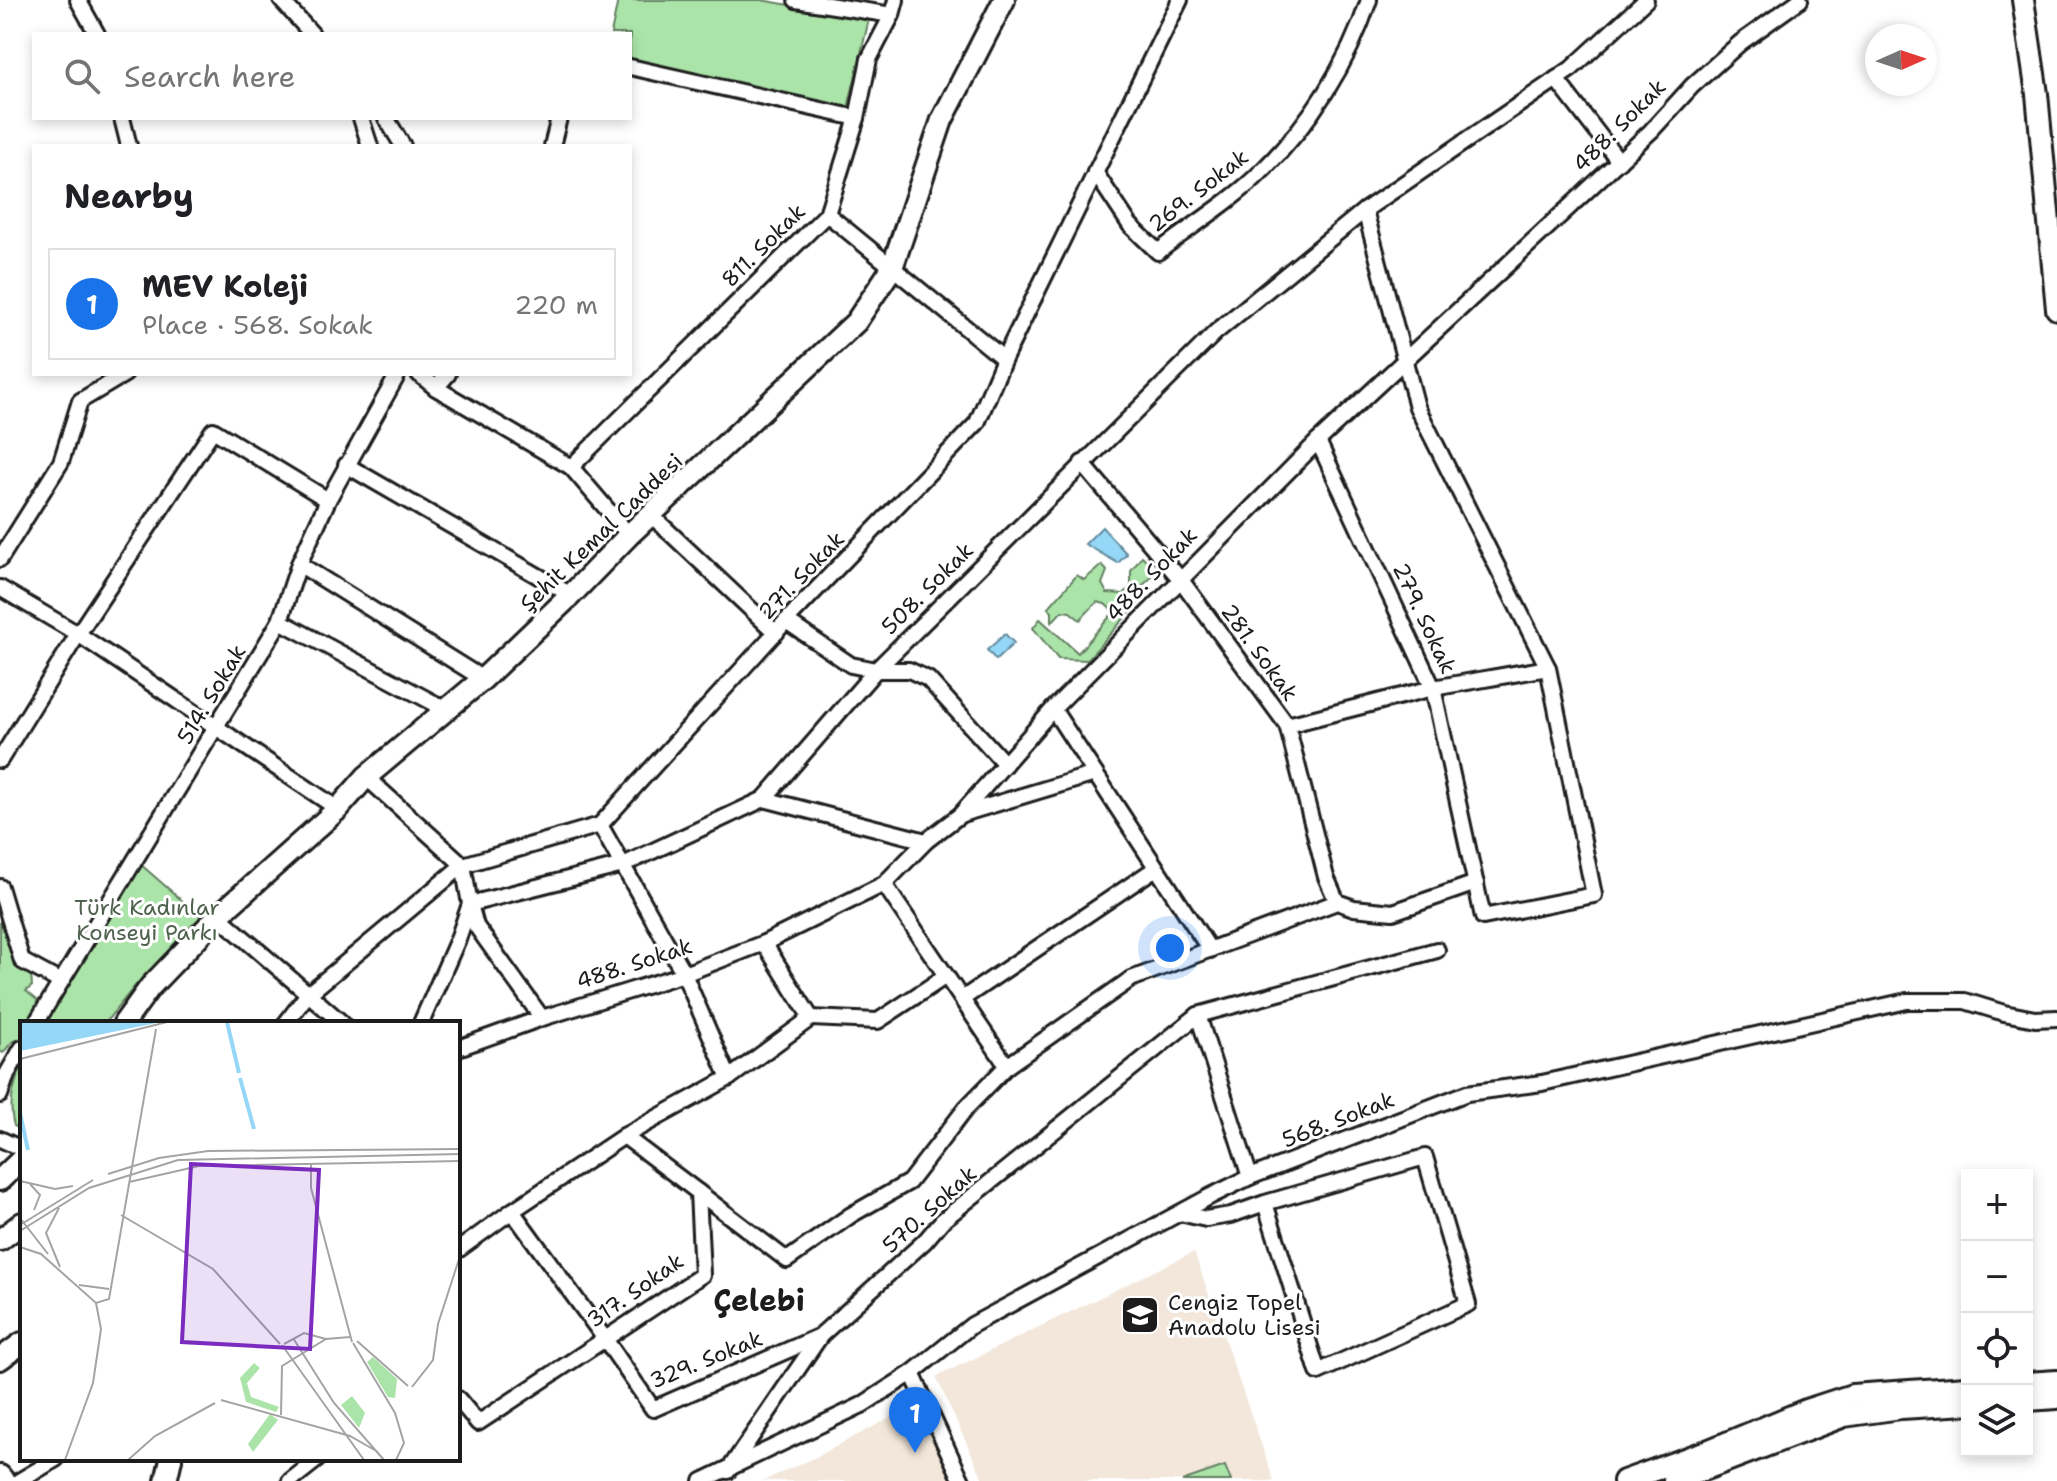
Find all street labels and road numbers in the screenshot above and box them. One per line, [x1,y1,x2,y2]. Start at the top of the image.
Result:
street label: 488. Sokak [1567,73,1672,178]
street label: 269. Sokak [1142,142,1254,239]
street label: 811. Sokak [715,197,812,294]
street label: Şehit Kemal Caddesi [514,447,689,618]
street label: 488. Sokak [1099,521,1204,628]
street label: 271. Sokak [752,525,851,626]
street label: 508. Sokak [875,536,980,641]
street label: 279. Sokak [1386,558,1463,678]
street label: 281. Sokak [1214,598,1305,707]
street label: 514. Sokak [170,639,252,749]
street label: 488. Sokak [572,931,696,996]
street label: 568. Sokak [1278,1085,1399,1154]
street label: 570. Sokak [876,1159,983,1259]
street label: 317. Sokak [581,1246,689,1334]
street label: 329. Sokak [646,1324,767,1395]

